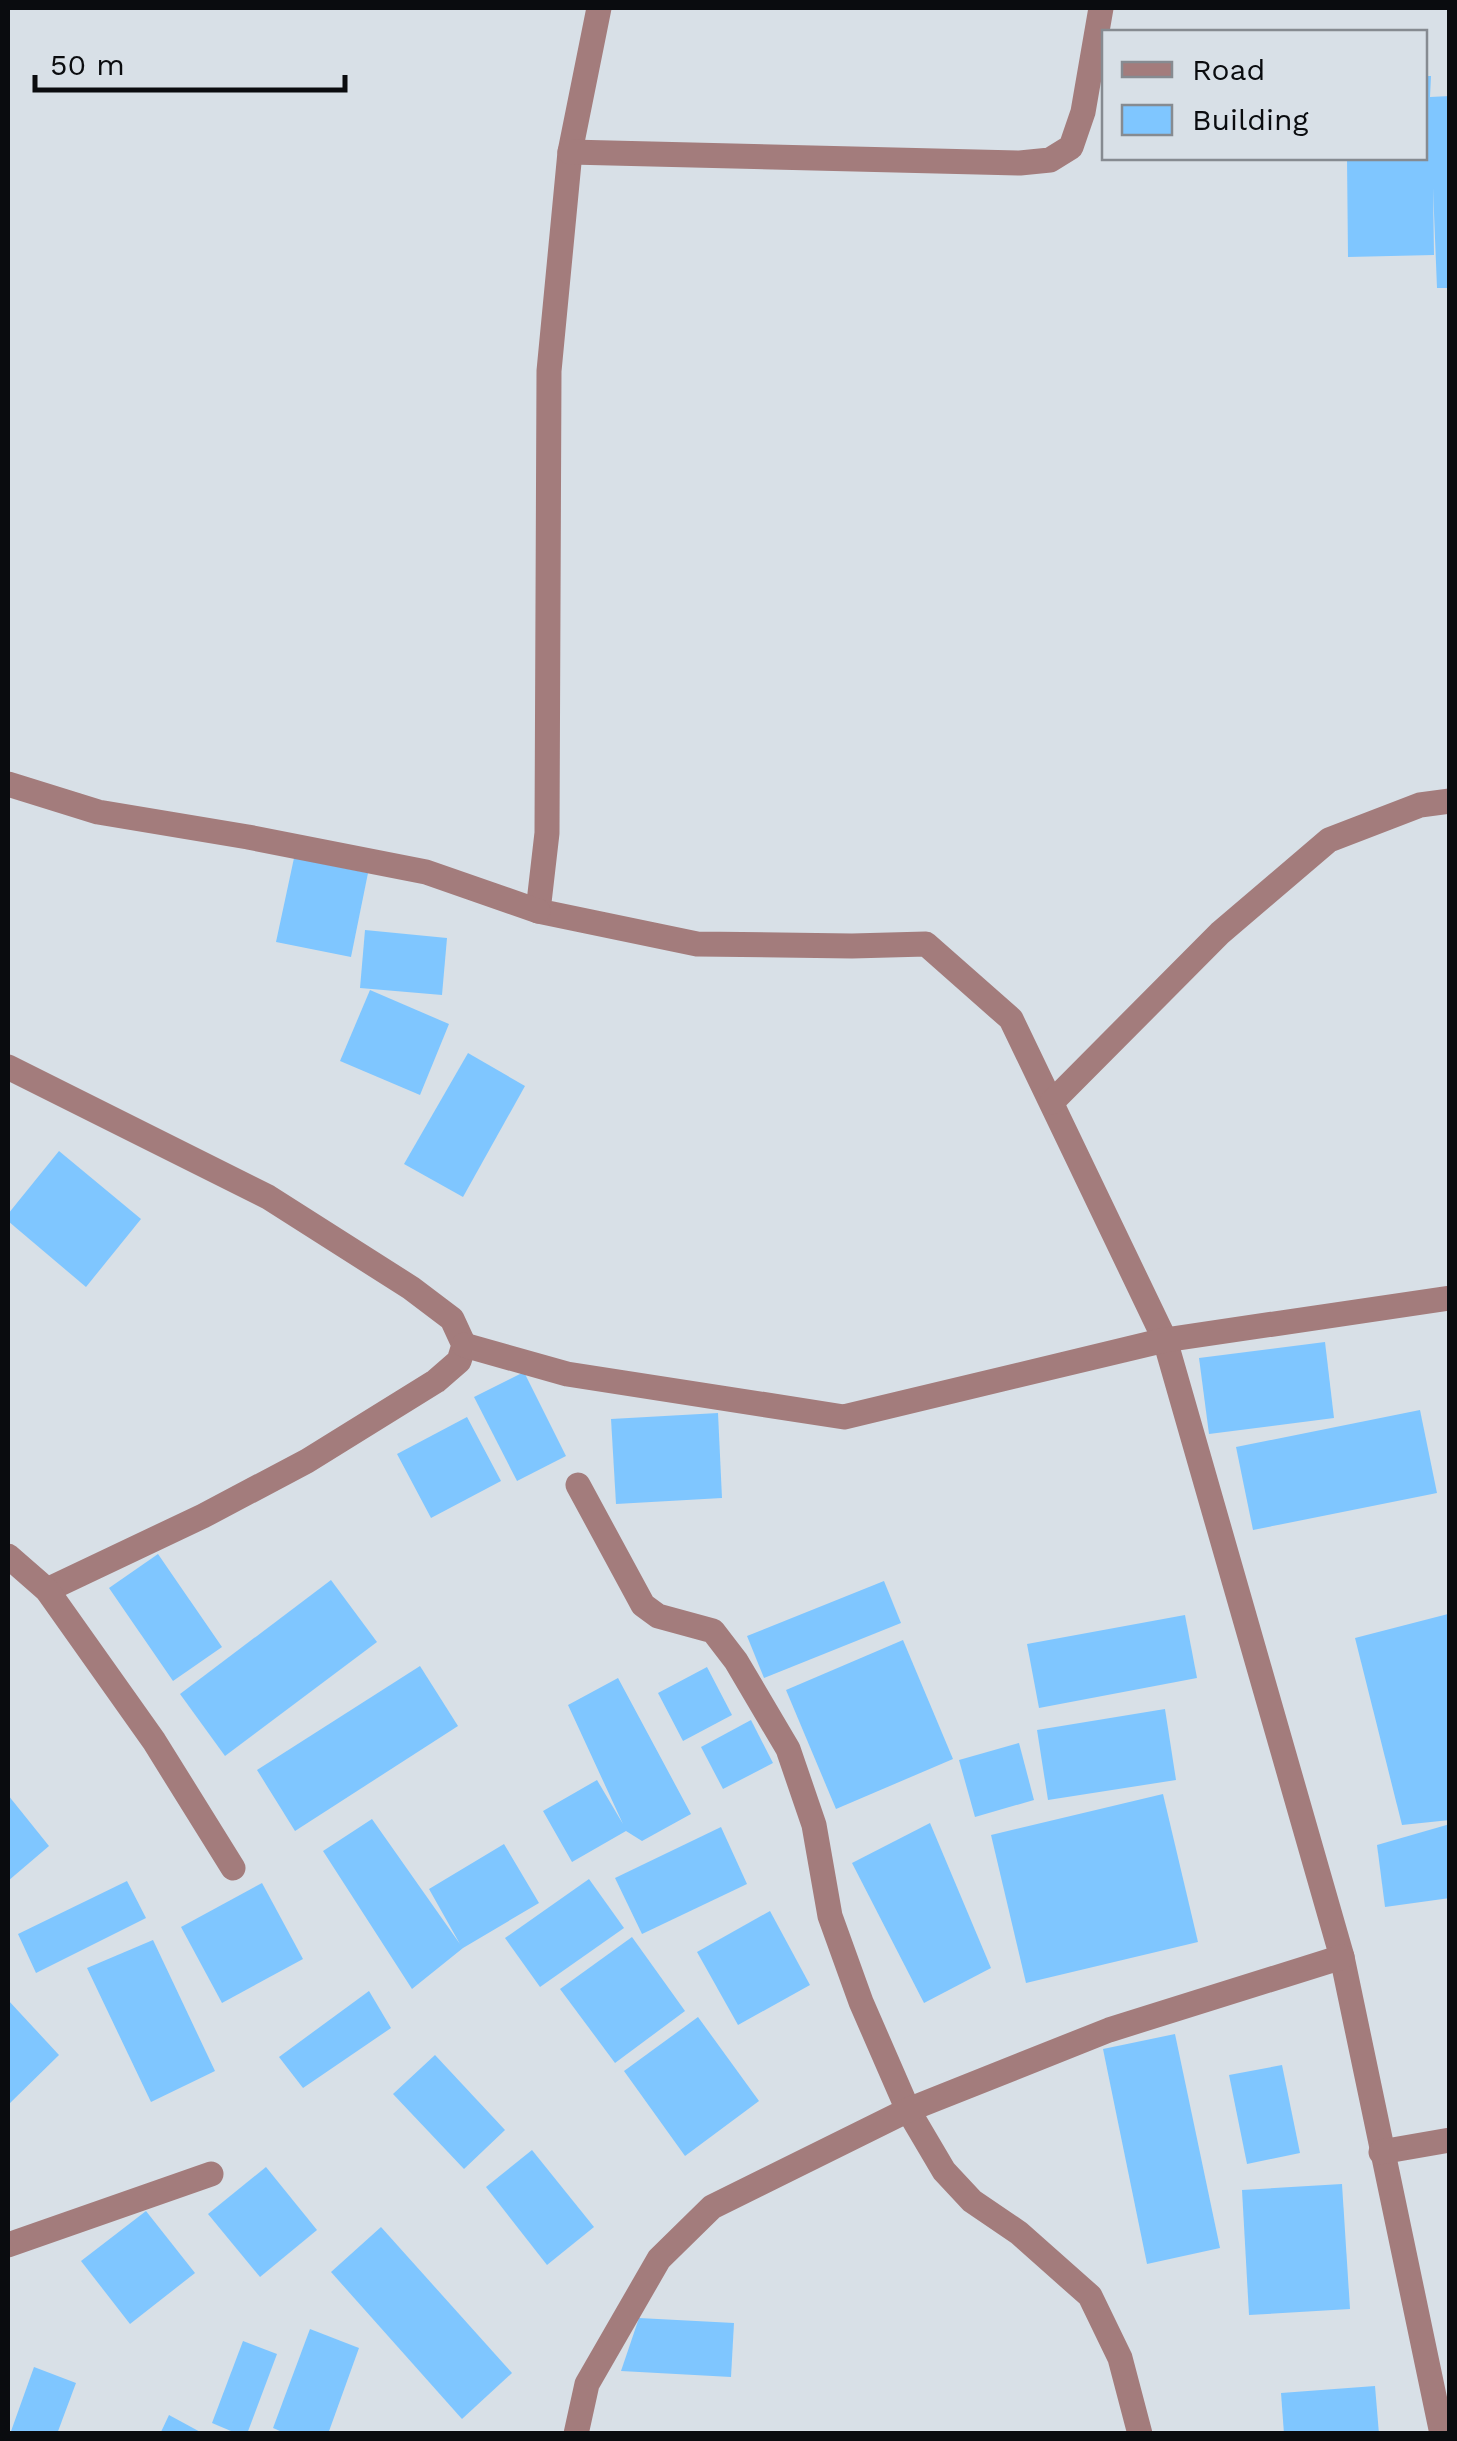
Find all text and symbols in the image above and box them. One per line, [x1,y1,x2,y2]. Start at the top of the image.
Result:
scale bar [35,30,345,92]
legend [1102,30,1427,160]
text: 50 m [50,47,125,82]
text: Road [1192,52,1265,87]
text: Building [1192,102,1309,137]

